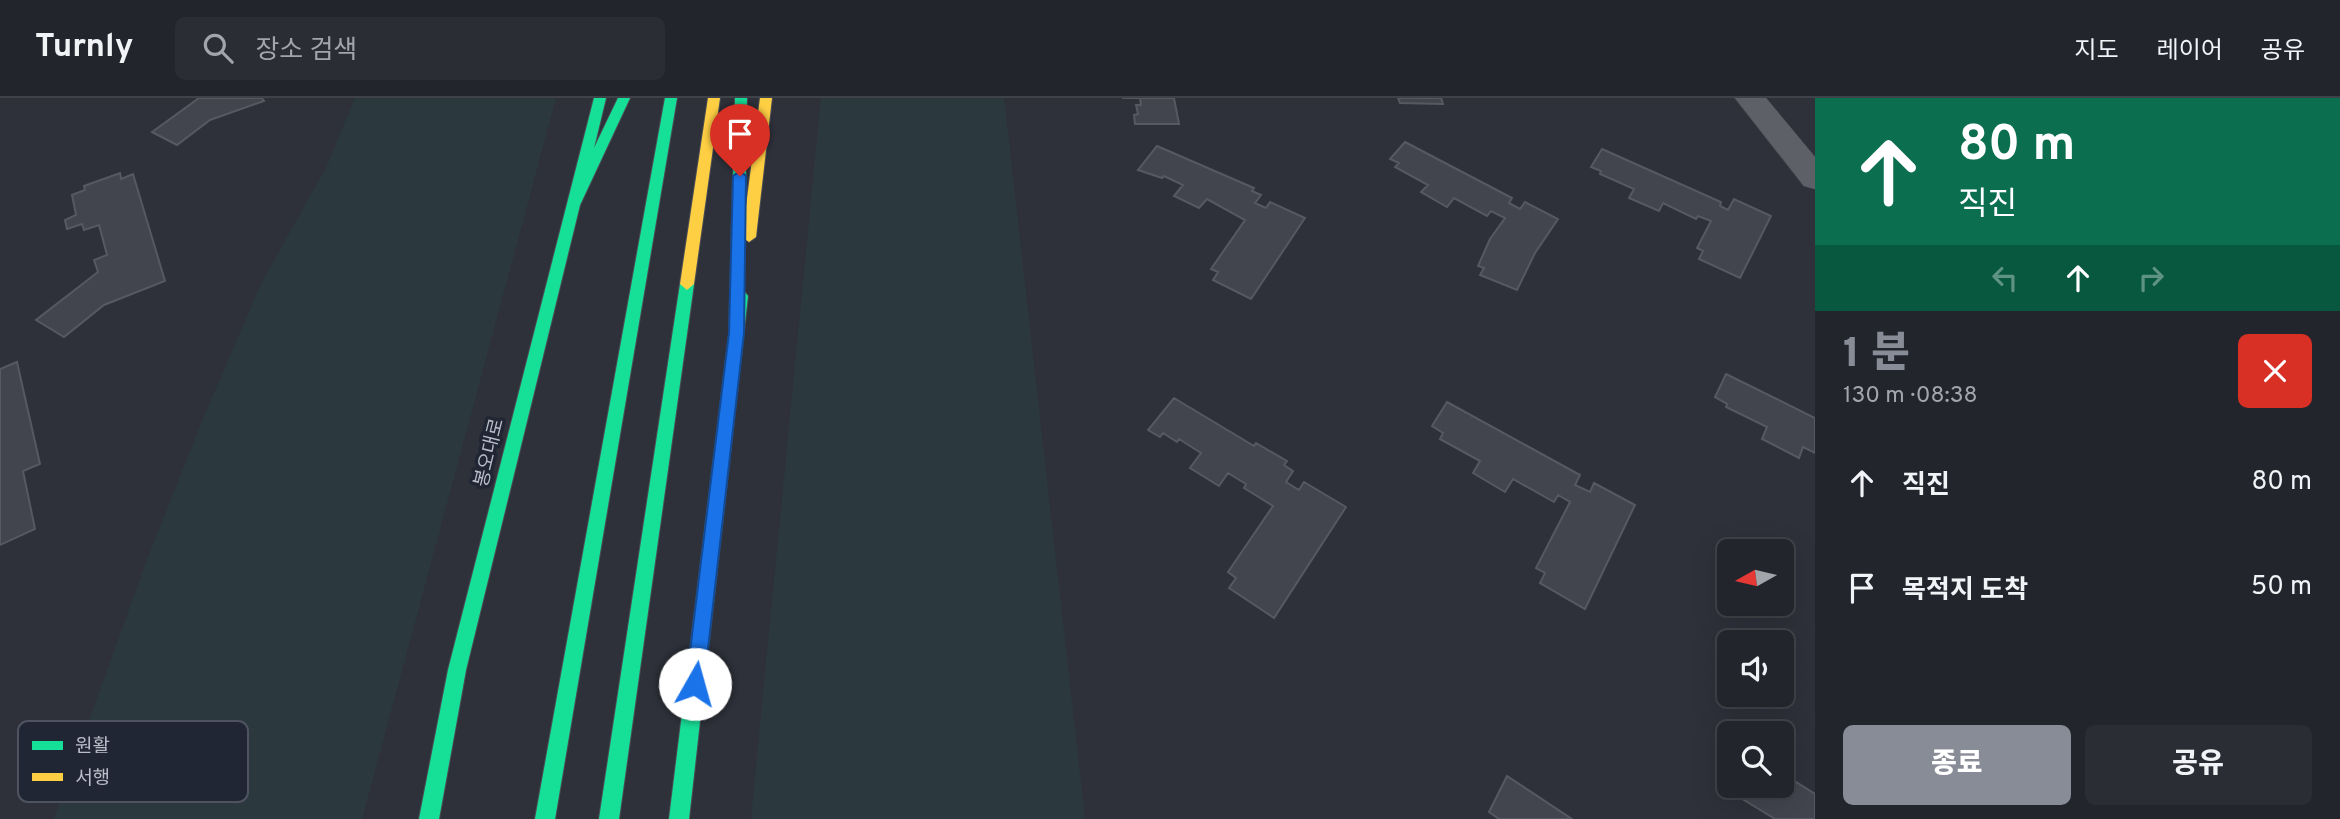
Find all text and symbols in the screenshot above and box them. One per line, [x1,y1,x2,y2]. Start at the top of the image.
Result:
search box [175,17,665,80]
text: Turnly [35,27,133,69]
icon: search [199,29,237,67]
text: 장소 검색 [255,35,357,68]
text: 지도 [2074,37,2119,67]
text: 레이어 [2157,37,2223,67]
text: 공유 [2261,37,2305,67]
pin [710,104,770,176]
icon: arrive [721,115,759,153]
text: 80 m [1958,116,2075,178]
icon: ahead [1843,126,1934,217]
text: 직진 [1958,186,2017,226]
icon: left [1986,259,2024,297]
icon: ahead [2059,259,2097,297]
icon: right [2132,259,2170,297]
text: 1 분 [1843,329,1910,382]
button: close [2238,334,2312,408]
text: 130 m · 08:38 [1843,382,1978,411]
street label: 봉오대로 [470,416,510,490]
icon: ahead [1843,464,1881,502]
text: 80 m [2252,466,2312,499]
text: 직진 [1902,470,1950,503]
north arrow [1717,539,1794,616]
map controls [1717,539,1794,798]
icon: arrive [1843,569,1881,607]
text: 50 m [2251,571,2312,604]
text: 목적지 도착 [1902,575,2028,608]
button: sound [1717,630,1794,707]
position arrow [658,647,732,721]
legend [18,721,248,802]
button: search [1717,721,1794,798]
button: 종료 [1843,725,2071,805]
button: 공유 [2085,725,2312,805]
text: 원활 [75,735,110,759]
text: 서행 [75,767,110,791]

